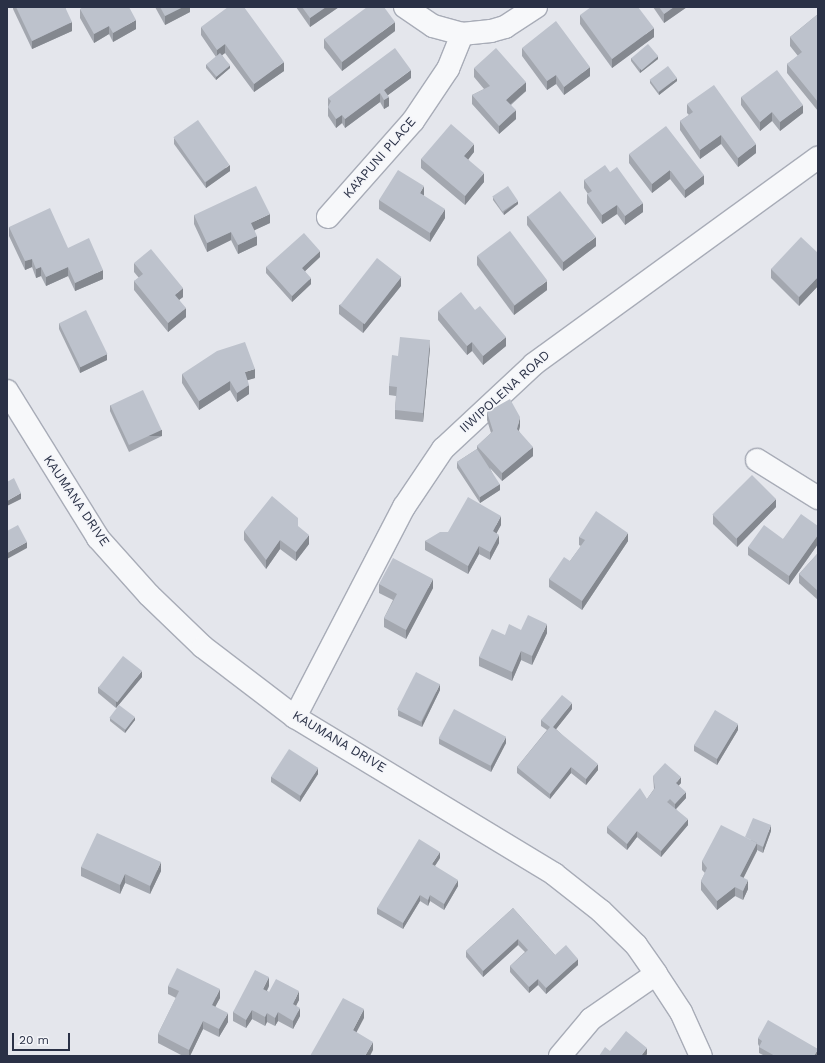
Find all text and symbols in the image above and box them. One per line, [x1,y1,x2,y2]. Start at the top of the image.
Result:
street label: KA'APUNI PLACE [341,114,419,202]
street label: IIWIPOLENA ROAD [457,347,553,437]
street label: KAUMANA DRIVE [40,452,112,550]
street label: KAUMANA DRIVE [289,708,389,776]
scale bar [14,1025,72,1051]
text: 20 m [19,1033,49,1047]

